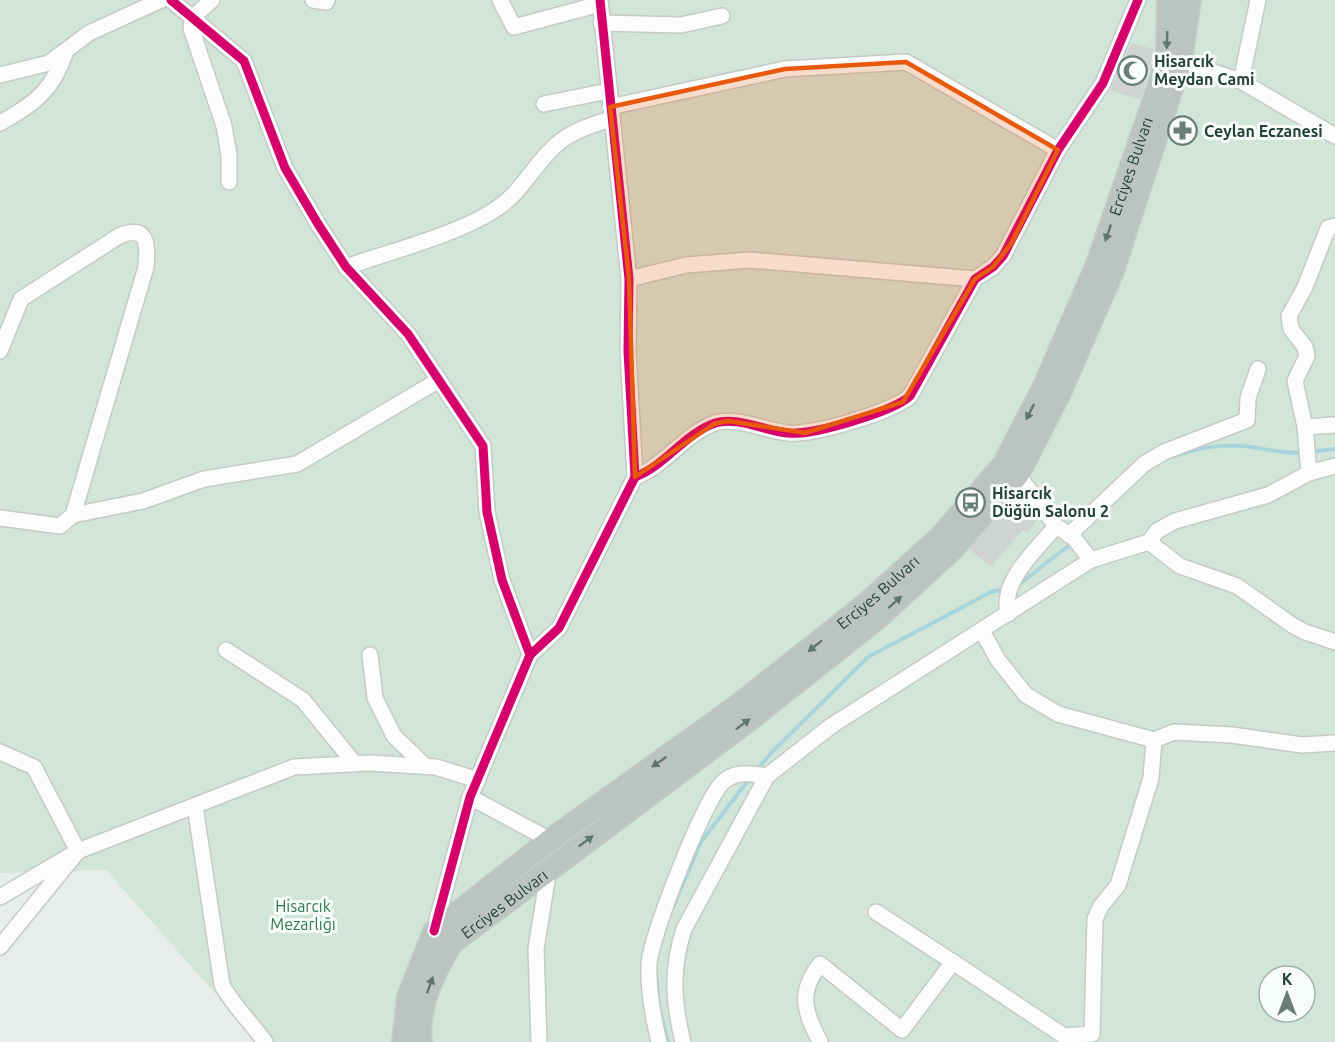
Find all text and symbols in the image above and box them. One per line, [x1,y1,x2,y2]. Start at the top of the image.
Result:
one-way arrow [1163,30,1172,49]
place label: Hisarcık Meydan Cami [1154,52,1254,88]
mosque icon: Hisarcık Meydan Cami [1117,54,1149,86]
street label: Erciyes Bulvarı [1105,115,1156,218]
pharmacy icon: Ceylan Eczanesi [1167,115,1199,147]
place label: Ceylan Eczanesi [1204,122,1323,140]
one-way arrow [1102,224,1112,242]
one-way arrow [1026,403,1036,421]
place label: Hisarcık Düğün Salonu 2 [992,484,1109,520]
bus stop icon: Hisarcık Düğün Salonu 2 [955,486,987,518]
street label: Erciyes Bulvarı [833,551,923,633]
one-way arrow [887,596,901,610]
one-way arrow [808,639,823,652]
one-way arrow [735,719,750,731]
one-way arrow [651,756,667,768]
one-way arrow [578,834,594,847]
street label: Erciyes Bulvarı [458,866,551,942]
park label: Hisarcık Mezarlığı [270,897,336,933]
north arrow [1257,964,1317,1024]
text: K [1282,970,1293,988]
one-way arrow [426,976,436,994]

